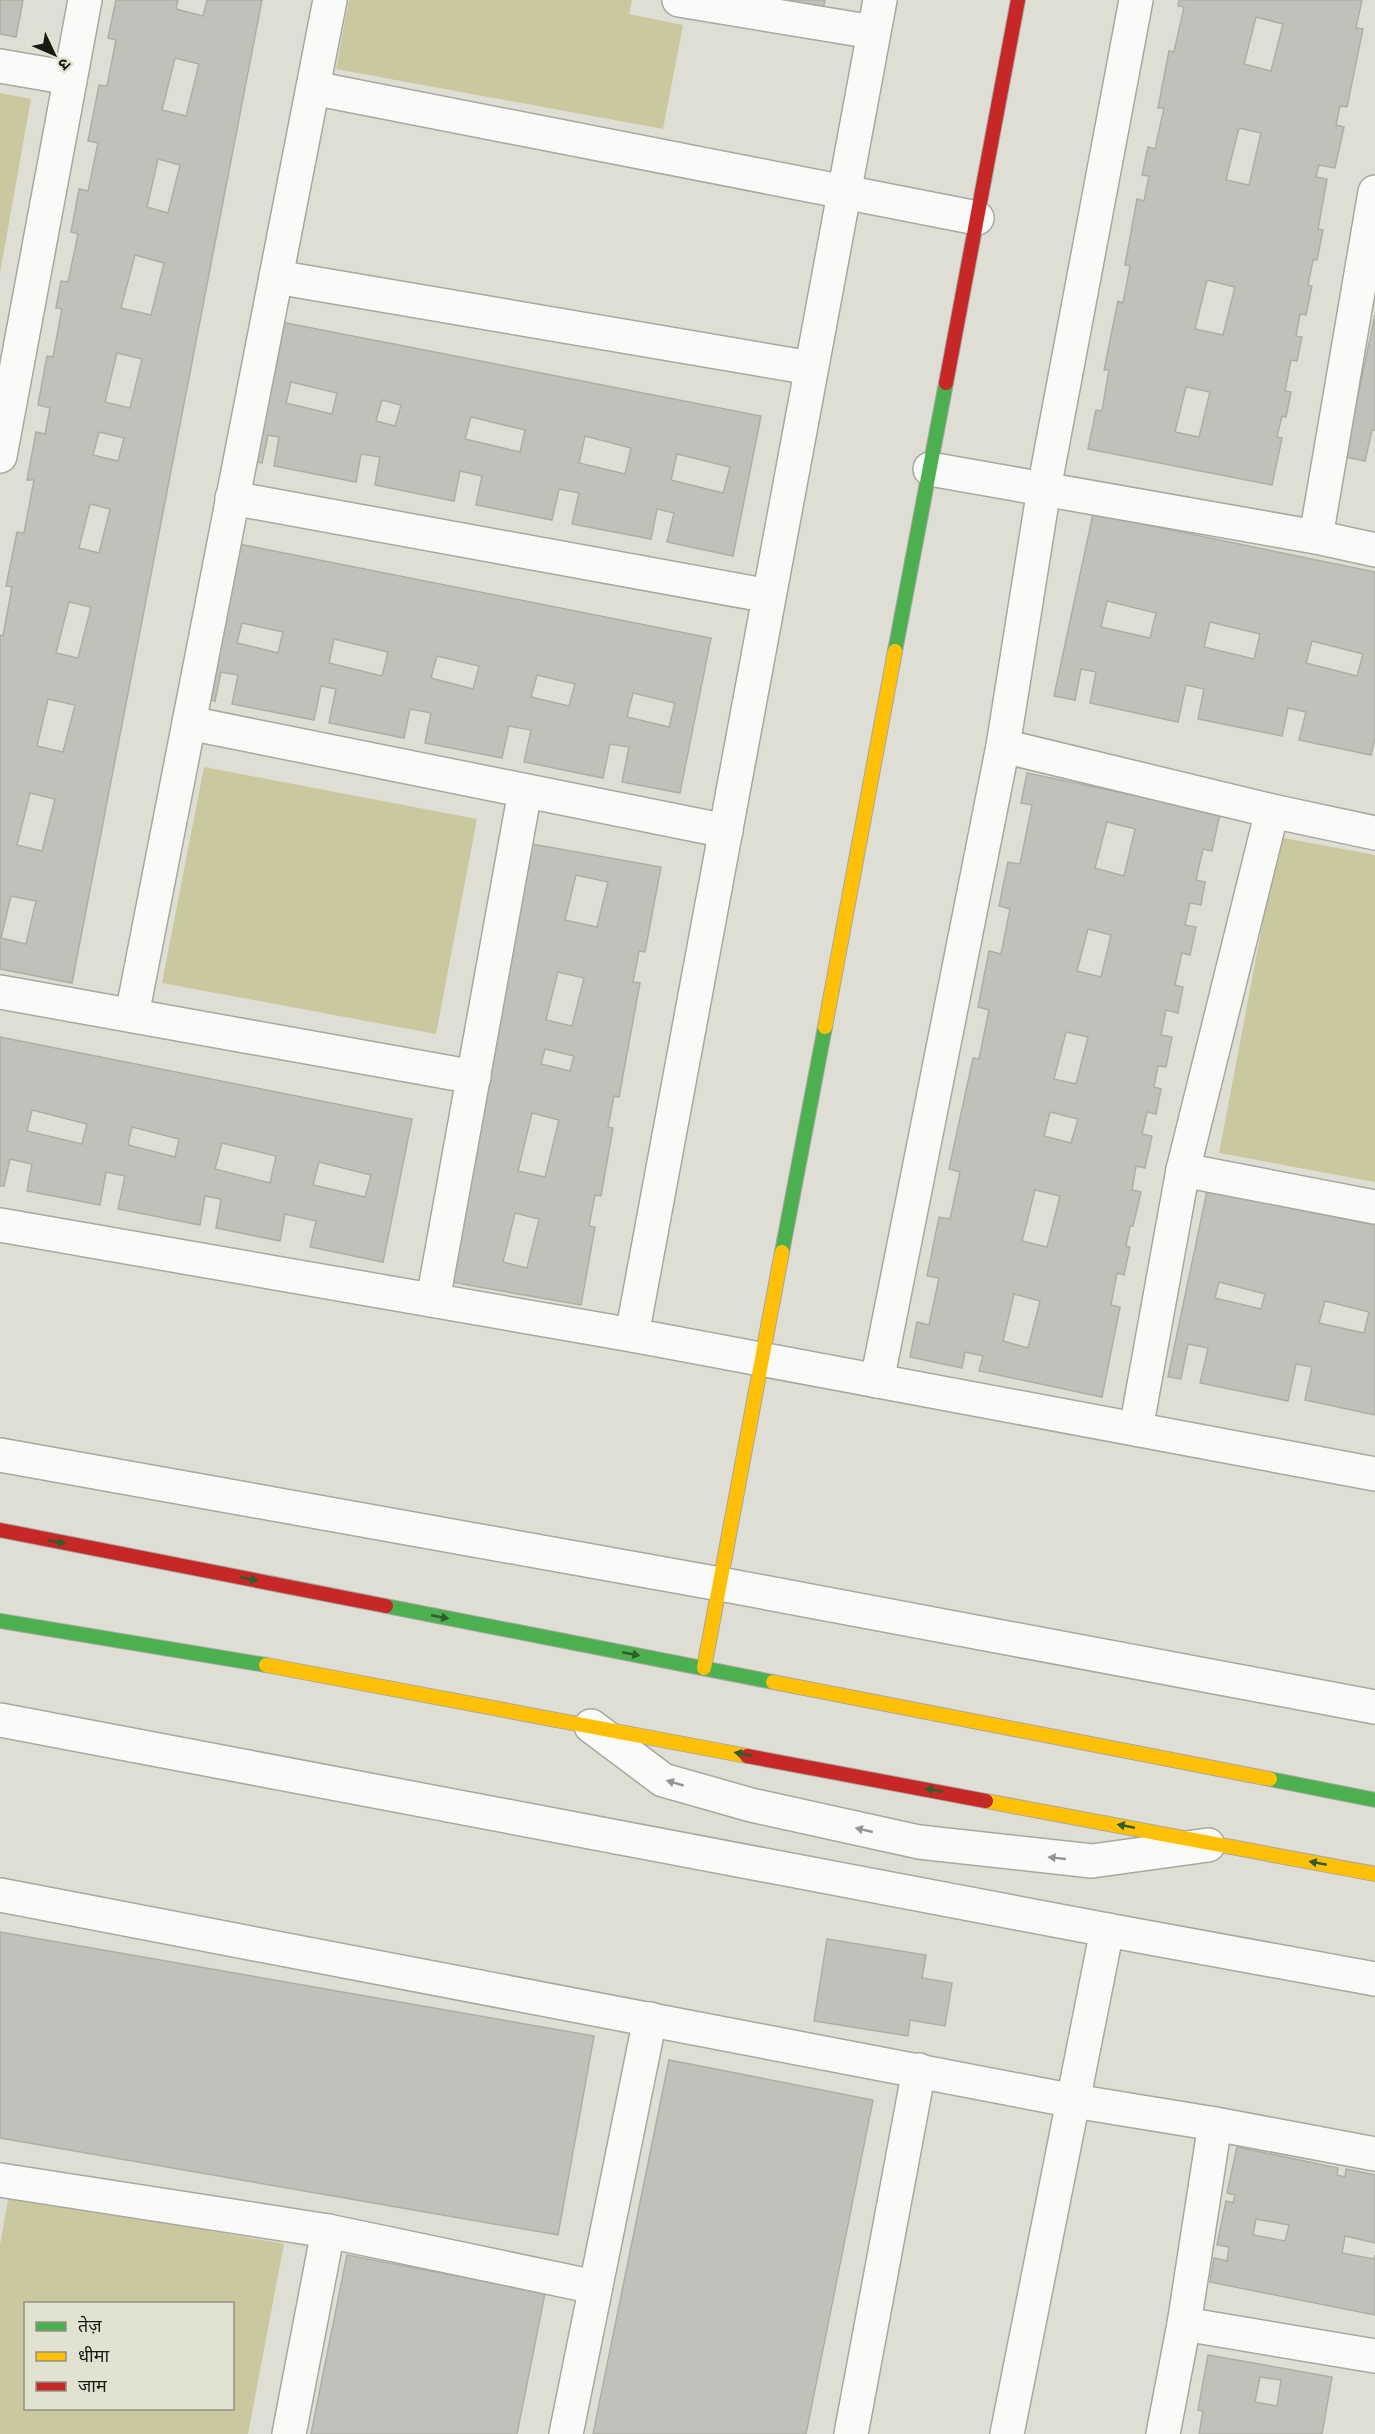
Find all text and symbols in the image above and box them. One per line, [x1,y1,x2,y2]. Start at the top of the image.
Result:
north arrow [24,24,84,84]
text: उ [55,55,75,74]
one-way arrow [48,1538,67,1547]
one-way arrow [239,1575,258,1584]
one-way arrow [431,1613,450,1622]
one-way arrow [622,1650,641,1659]
one-way arrow [733,1749,752,1758]
one-way arrow [666,1778,684,1787]
one-way arrow [925,1785,944,1794]
one-way arrow [1116,1821,1135,1830]
one-way arrow [854,1825,873,1834]
one-way arrow [1047,1853,1066,1863]
one-way arrow [1308,1858,1327,1867]
legend [24,2302,234,2410]
text: तेज़ [78,2315,102,2335]
text: धीमा [78,2345,109,2365]
text: जाम [78,2375,108,2395]

